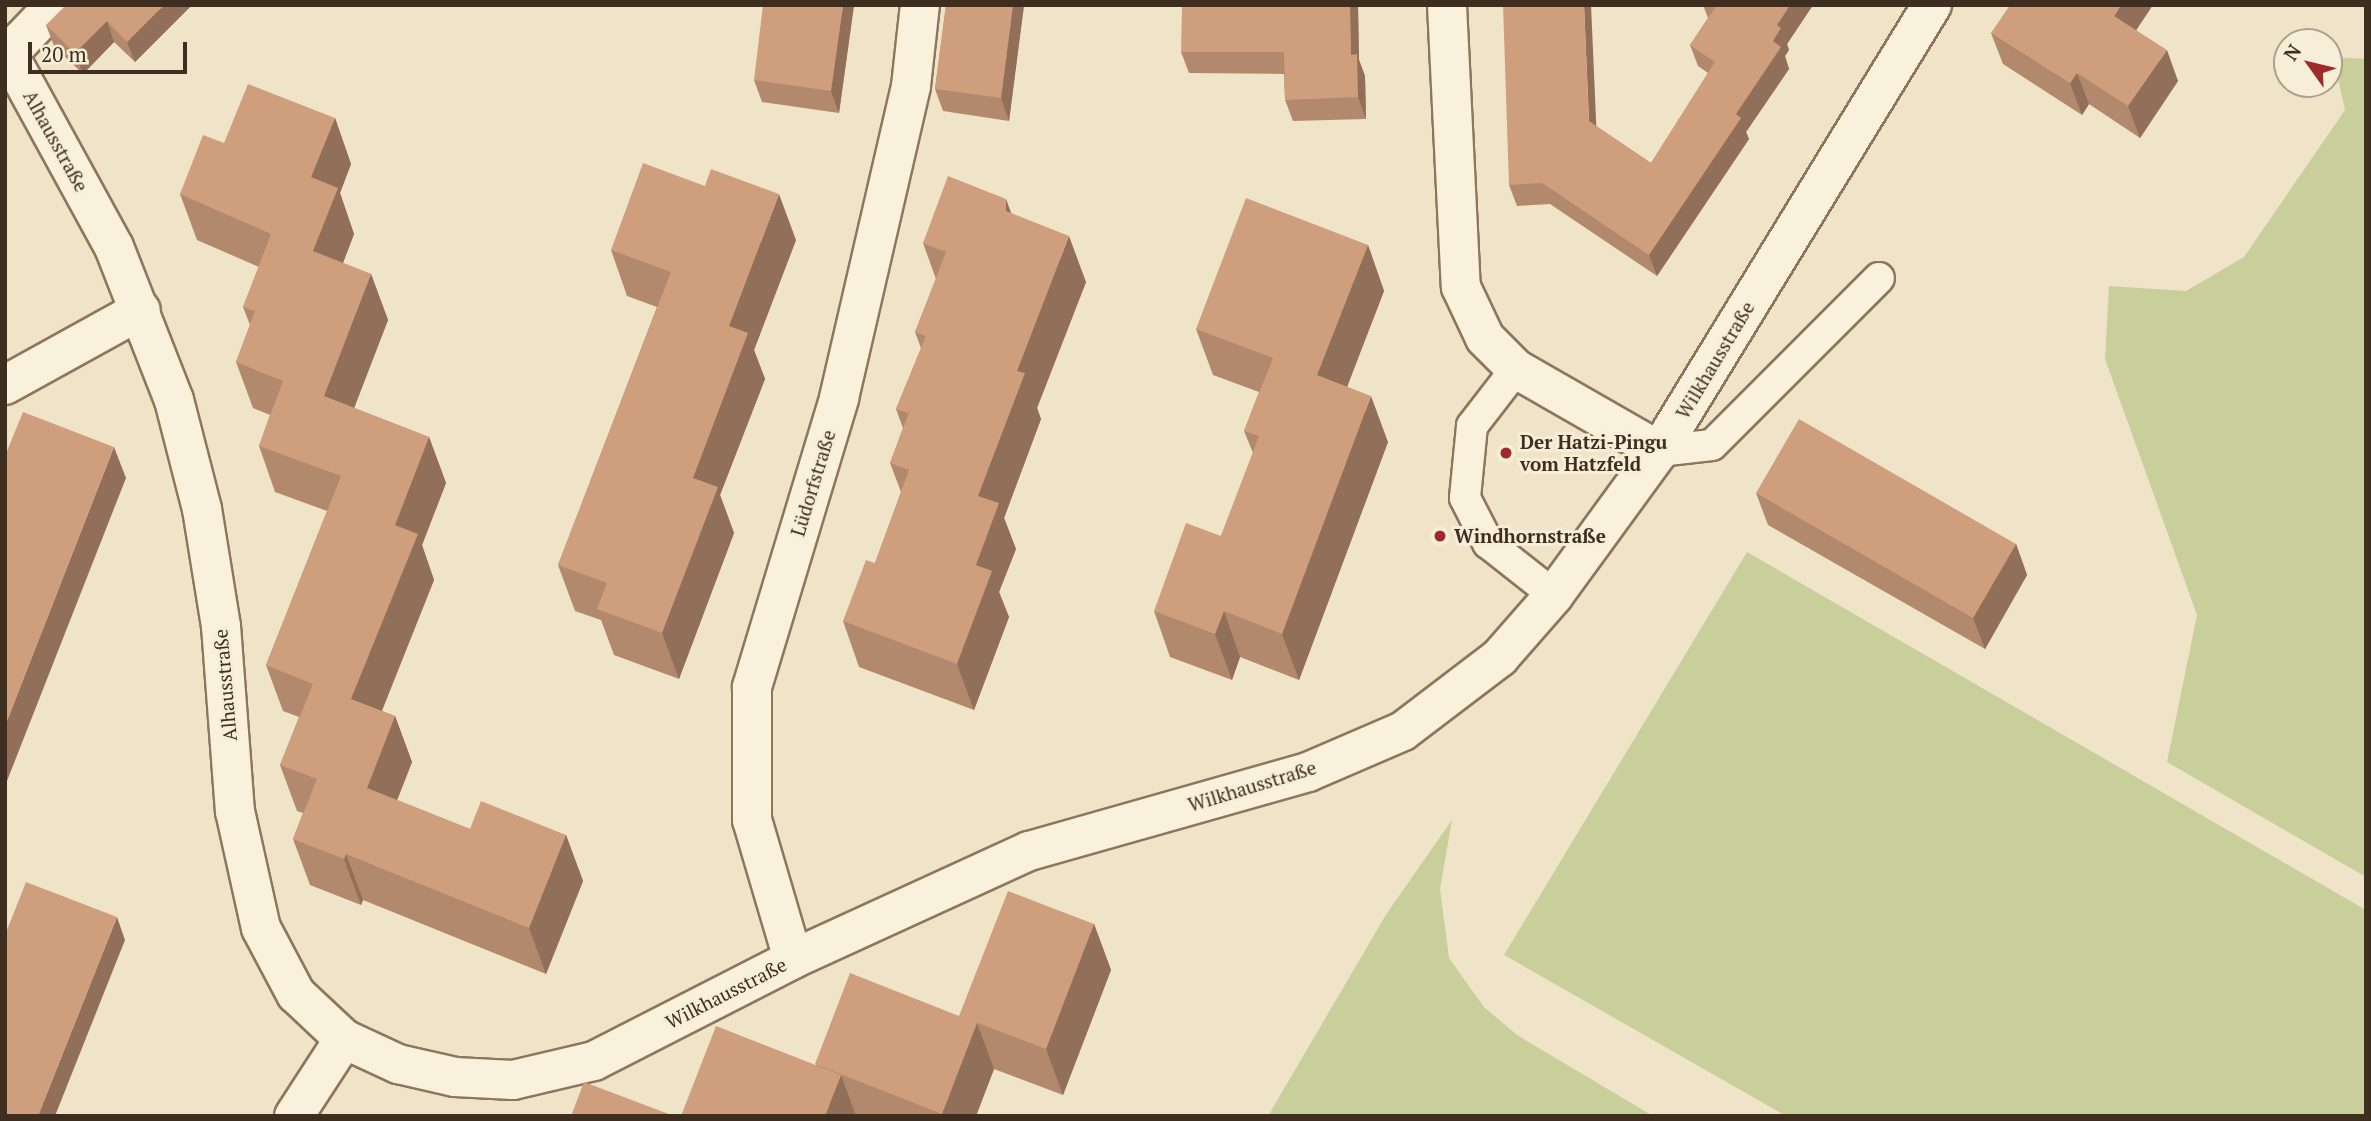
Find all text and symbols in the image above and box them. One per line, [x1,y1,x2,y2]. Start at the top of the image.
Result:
scale bar [32,28,191,72]
north arrow [2273,28,2343,98]
text: N [2277,39,2306,65]
text: 20 m [41,40,87,68]
street label: Alhausstraße [19,86,93,196]
street label: Wilkhausstraße [1671,297,1759,423]
street label: Lüdorfstraße [786,427,840,539]
place label: Der Hatzi-Pingu vom Hatzfeld [1520,431,1667,475]
marker: Der Hatzi-Pingu vom Hatzfeld [1498,445,1514,461]
place label: Windhornstraße [1454,525,1606,547]
marker: Windhornstraße [1432,528,1448,544]
street label: Alhausstraße [209,628,241,742]
street label: Wilkhausstraße [1185,756,1319,816]
street label: Wilkhausstraße [662,953,790,1033]

